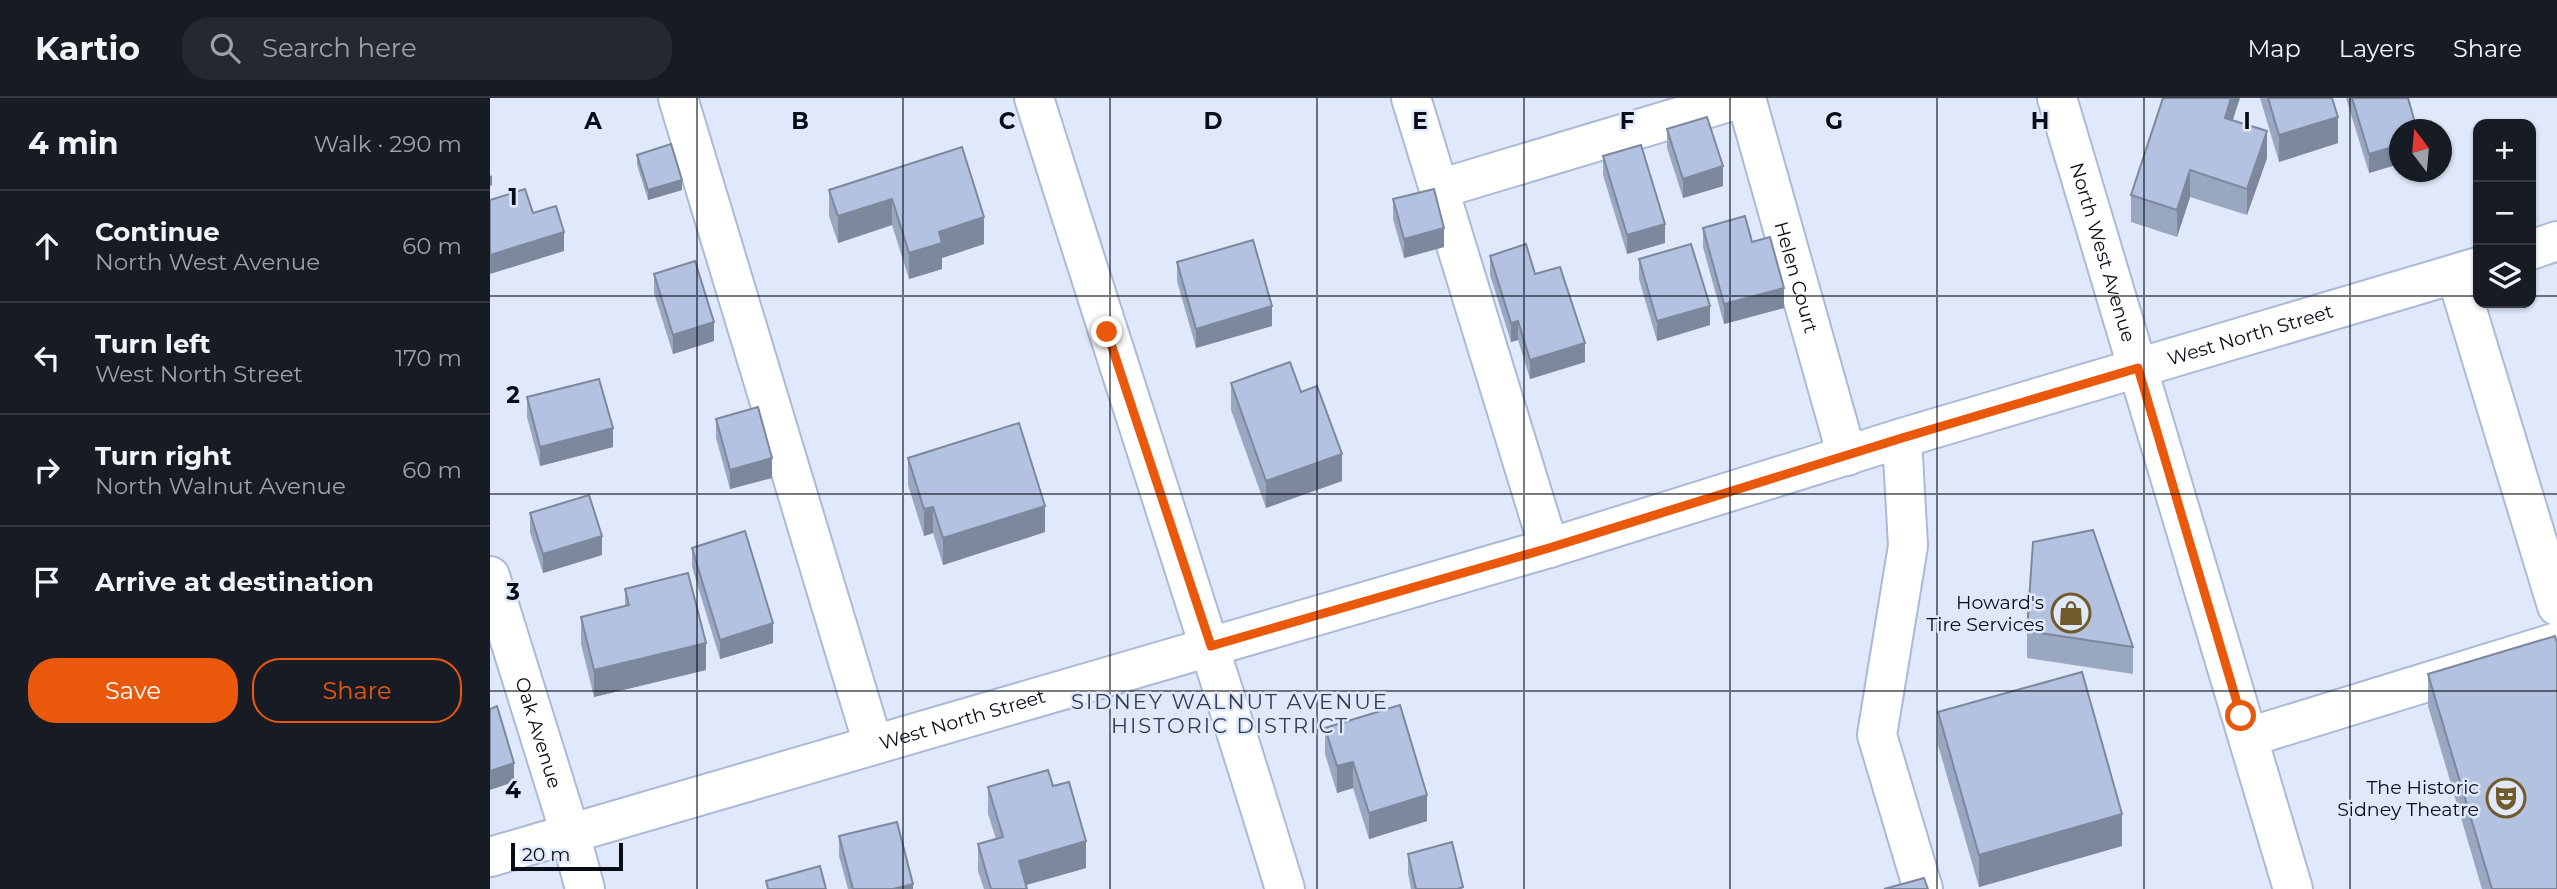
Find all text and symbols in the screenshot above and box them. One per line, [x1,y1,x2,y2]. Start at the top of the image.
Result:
search box [182,17,672,80]
text: Kartio [35,28,140,68]
icon: search [206,29,244,67]
text: Search here [262,32,417,64]
text: Map [2247,34,2301,63]
text: Layers [2339,34,2415,63]
text: Share [2453,34,2522,63]
text: A [583,107,602,135]
text: B [791,107,809,135]
text: C [999,107,1016,135]
text: D [1204,107,1223,135]
text: E [1412,107,1428,135]
text: F [1620,107,1635,135]
text: G [1825,107,1843,135]
text: H [2031,107,2049,135]
text: I [2243,107,2251,135]
north arrow [2389,119,2452,182]
map controls [2473,119,2536,308]
button: + [2473,119,2536,182]
text: 4 min [28,125,118,162]
text: Walk · 290 m [314,130,462,158]
street label: North West Avenue [2065,160,2140,345]
button: − [2473,182,2536,245]
text: 1 [508,183,518,211]
text: Continue [95,216,220,248]
street label: Helen Court [1769,219,1823,336]
icon: ahead [28,227,66,265]
text: 60 m [402,232,462,260]
button: layers [2473,245,2536,308]
text: North West Avenue [95,248,320,276]
street label: West North Street [2165,300,2336,371]
route end [1091,316,1122,347]
text: Turn left [95,328,211,360]
icon: left [28,339,66,377]
text: 170 m [395,344,462,372]
text: West North Street [95,360,303,388]
text: 2 [506,381,520,409]
text: Turn right [95,440,231,472]
icon: right [28,451,66,489]
text: 60 m [402,456,462,484]
text: North Walnut Avenue [95,472,346,500]
icon: arrive [28,563,66,601]
text: Arrive at destination [95,566,374,598]
text: 3 [505,578,520,606]
place label: Howard's Tire Services [1926,591,2044,636]
shop icon: Howard's Tire Services [2050,592,2092,634]
button: Save [28,658,238,723]
button: Share [252,658,462,723]
street label: Oak Avenue [510,674,566,791]
street label: West North Street [877,684,1048,755]
district label: SIDNEY WALNUT AVENUE HISTORIC DISTRICT [1071,689,1389,738]
route start [2225,700,2256,731]
text: 4 [505,776,521,804]
place label: The Historic Sidney Theatre [2337,776,2479,821]
theatre icon: The Historic Sidney Theatre [2485,777,2527,819]
scale bar [511,840,623,872]
text: 20 m [522,843,570,866]

